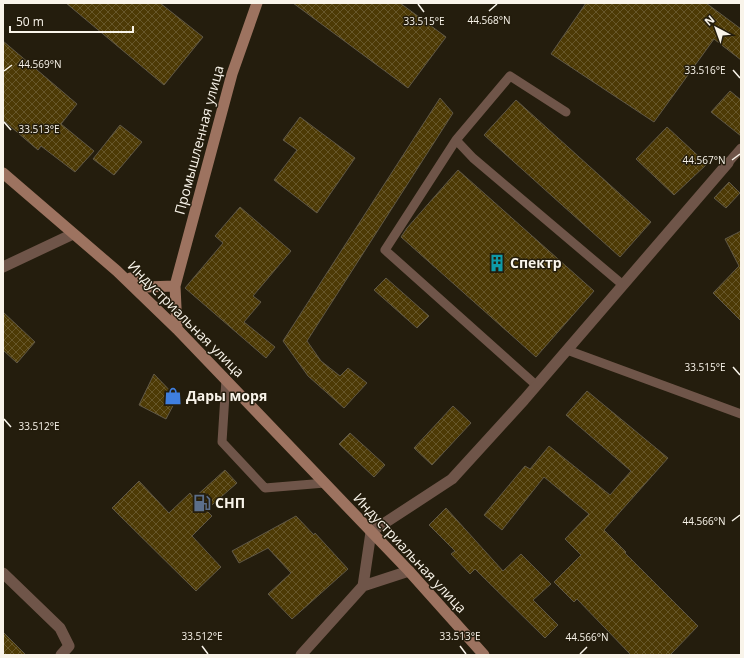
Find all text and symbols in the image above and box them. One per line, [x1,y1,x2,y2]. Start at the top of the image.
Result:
scale bar [10,8,133,34]
north arrow [696,8,736,48]
text: N [701,11,717,29]
text: 50 m [16,13,44,30]
text: 44.568°N [467,13,511,27]
text: 33.515°E [403,14,445,28]
text: 44.569°N [18,57,62,71]
street label: Промышленная улица [169,63,228,217]
text: 33.516°E [684,63,726,77]
text: 33.513°E [18,122,60,136]
text: 44.567°N [682,153,726,167]
building icon: Спектр [487,253,507,273]
place label: Спектр [510,253,562,272]
street label: Индустриальная улица [124,256,249,381]
text: 33.515°E [684,360,726,374]
shop icon: Дары моря [163,386,183,406]
place label: Дары моря [186,386,267,405]
text: 33.512°E [18,419,60,433]
street label: Индустриальная улица [350,488,471,617]
fuel station icon: СНП [192,493,212,513]
place label: СНП [215,493,245,512]
text: 44.566°N [682,514,726,528]
text: 33.512°E [181,629,223,643]
text: 33.513°E [439,629,481,643]
text: 44.566°N [565,630,609,644]

